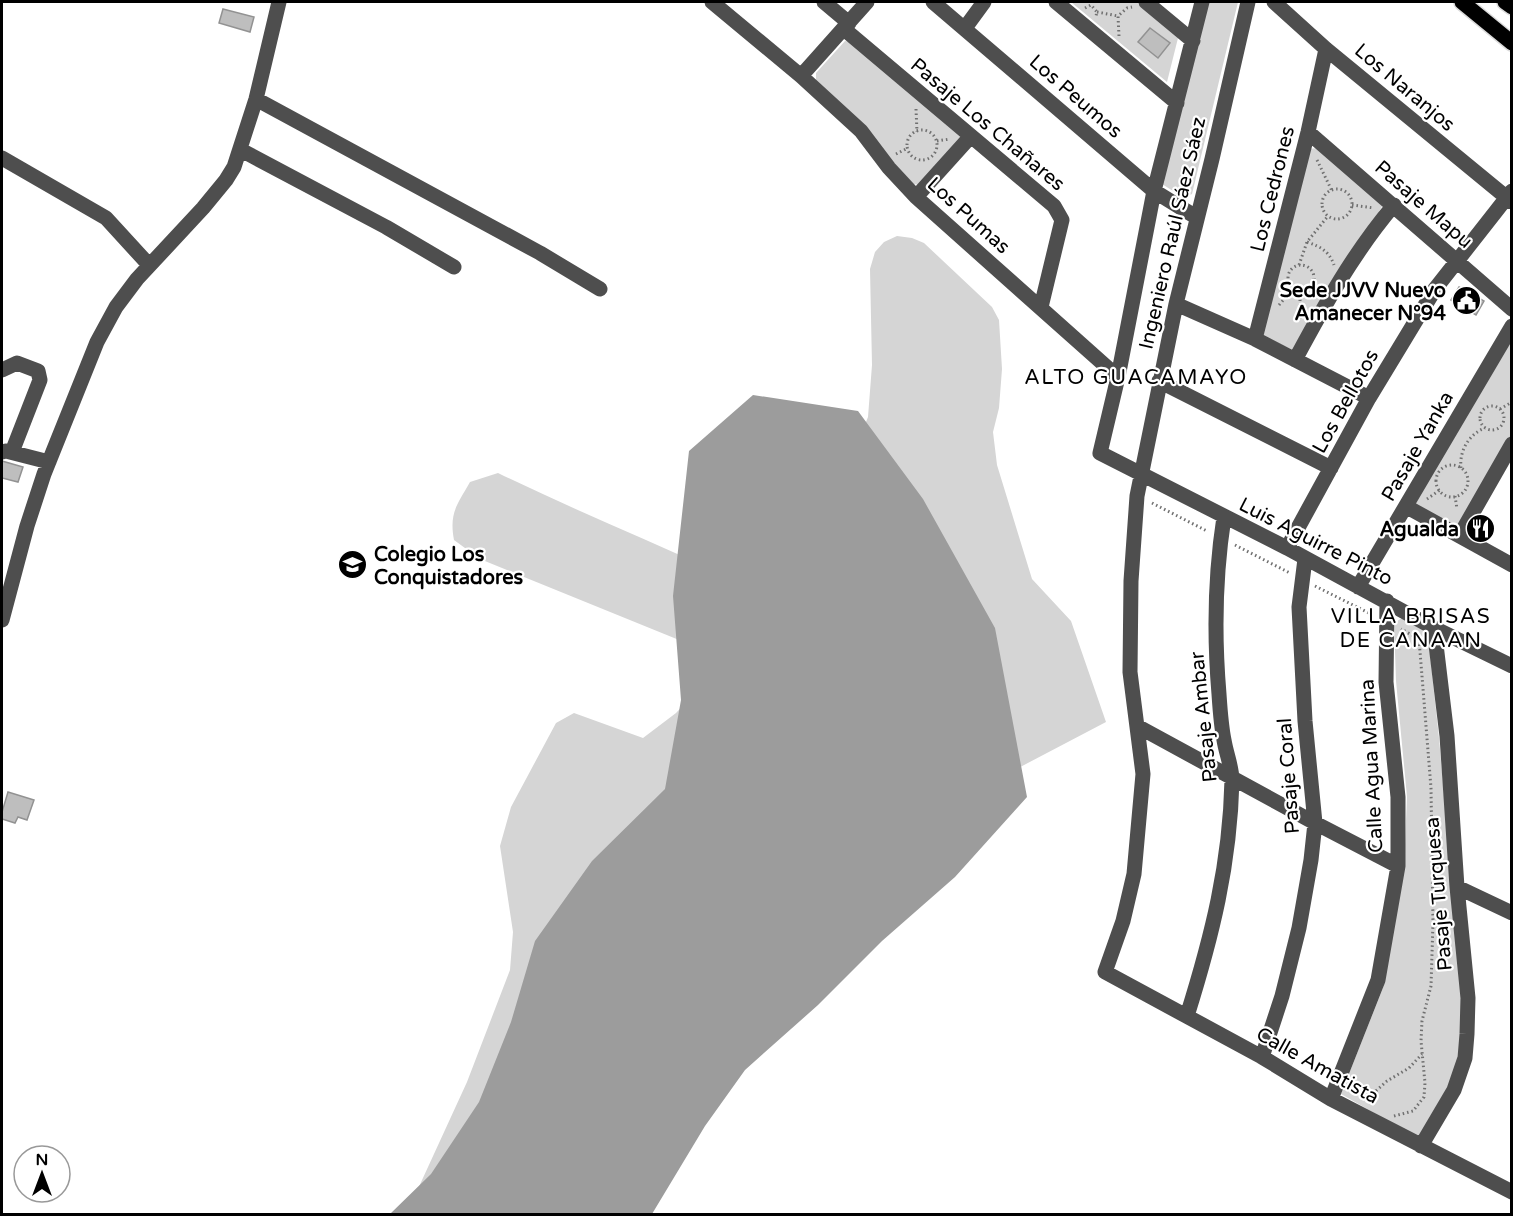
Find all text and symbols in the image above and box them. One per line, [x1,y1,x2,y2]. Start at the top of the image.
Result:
street label: Los Naranjos [1349,39,1459,137]
street label: Los Peumos [1024,50,1127,144]
street label: Pasaje Los Chañares [905,53,1069,196]
street label: Ingeniero Raúl Sáez Sáez [1135,115,1211,352]
street label: Los Cedrones [1246,124,1300,255]
street label: Pasaje Mapu [1369,156,1477,254]
street label: Los Pumas [922,172,1015,259]
place label: Sede JJVV Nuevo Amanecer N°94 [1280,279,1446,326]
public building icon: Sede JJVV Nuevo Amanecer N°94 [1451,285,1483,317]
street label: Los Bellotos [1308,345,1384,458]
district label: ALTO GUACAMAYO [1024,365,1248,390]
street label: Pasaje Yanka [1377,387,1459,506]
street label: Luis Aguirre Pinto [1235,493,1396,591]
restaurant icon: Agualda [1464,513,1496,545]
place label: Agualda [1379,518,1459,542]
place label: Colegio Los Conquistadores [374,543,524,590]
school or university icon: Colegio Los Conquistadores [337,549,369,581]
district label: VILLA BRISAS DE CANAAN [1331,604,1491,653]
street label: Pasaje Ambar [1185,650,1223,783]
street label: Calle Agua Marina [1355,678,1389,854]
street label: Pasaje Coral [1273,717,1305,835]
street label: Pasaje Turquesa [1420,816,1458,972]
street label: Calle Amatista [1252,1022,1383,1110]
north arrow [12,1144,72,1204]
text: N [36,1150,48,1170]

